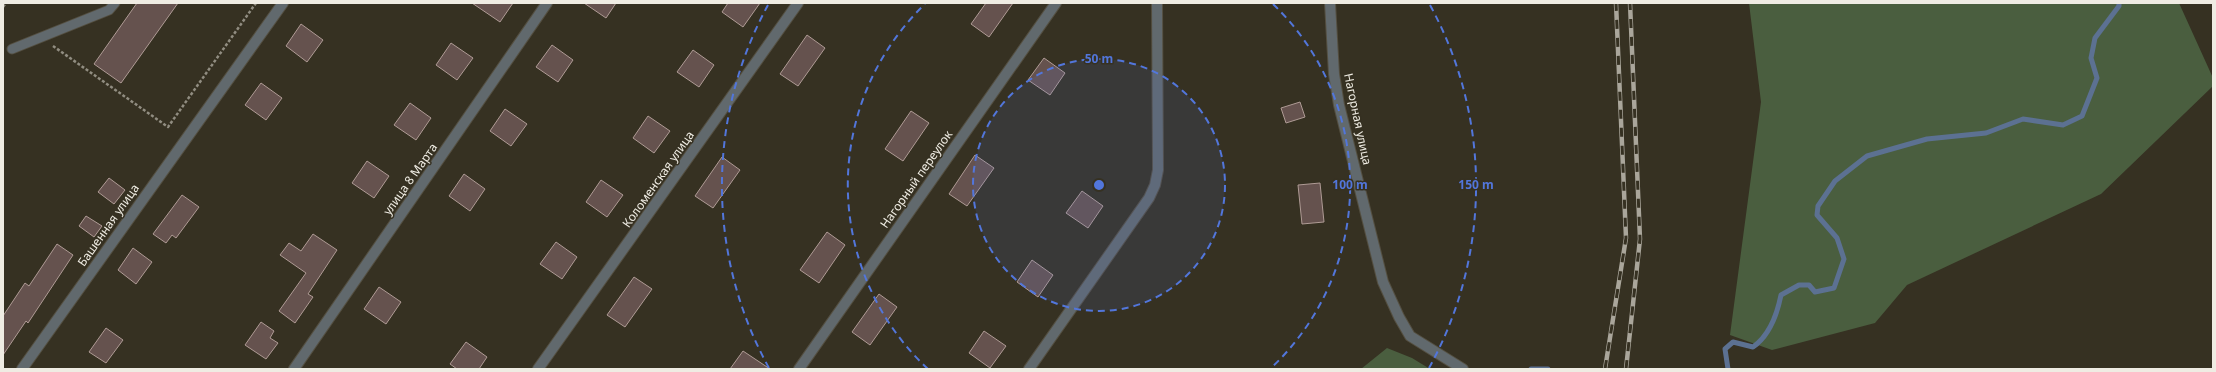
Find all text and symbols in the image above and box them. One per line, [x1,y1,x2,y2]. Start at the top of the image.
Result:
text: 50 m [1085,50,1113,67]
street label: Нагорная улица [1340,72,1376,166]
street label: Нагорный переулок [876,126,956,231]
street label: Коломенская улица [618,127,698,231]
street label: улица 8 Марта [379,140,441,218]
text: 100 m [1332,176,1368,193]
text: 150 m [1458,176,1494,193]
centre of rings [1092,178,1106,192]
street label: Башенная улица [73,180,143,270]

